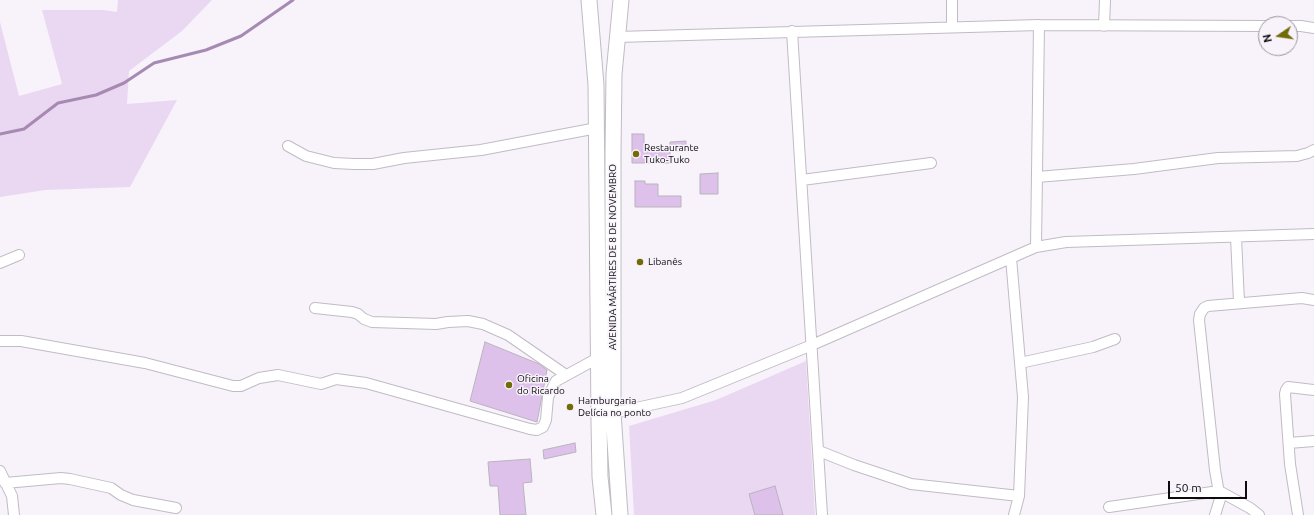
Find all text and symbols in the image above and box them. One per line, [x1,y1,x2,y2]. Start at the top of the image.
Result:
north arrow [1258,16,1298,56]
text: N [1261,33,1274,44]
place label: Restaurante Tuko-Tuko [644,142,699,166]
marker: Restaurante Tuko-Tuko [631,149,641,159]
street label: AVENIDA MÁRTIRES DE 8 DE NOVEMBRO [607,164,619,350]
place label: Libanês [648,256,682,268]
marker: Libanês [635,257,645,267]
place label: Oficina do Ricardo [517,373,565,396]
marker: Oficina do Ricardo [504,380,514,390]
place label: Hamburgaria Delícia no ponto [578,395,651,418]
marker: Hamburgaria Delícia no ponto [565,402,575,412]
scale bar [1170,473,1249,499]
text: 50 m [1175,481,1202,494]

